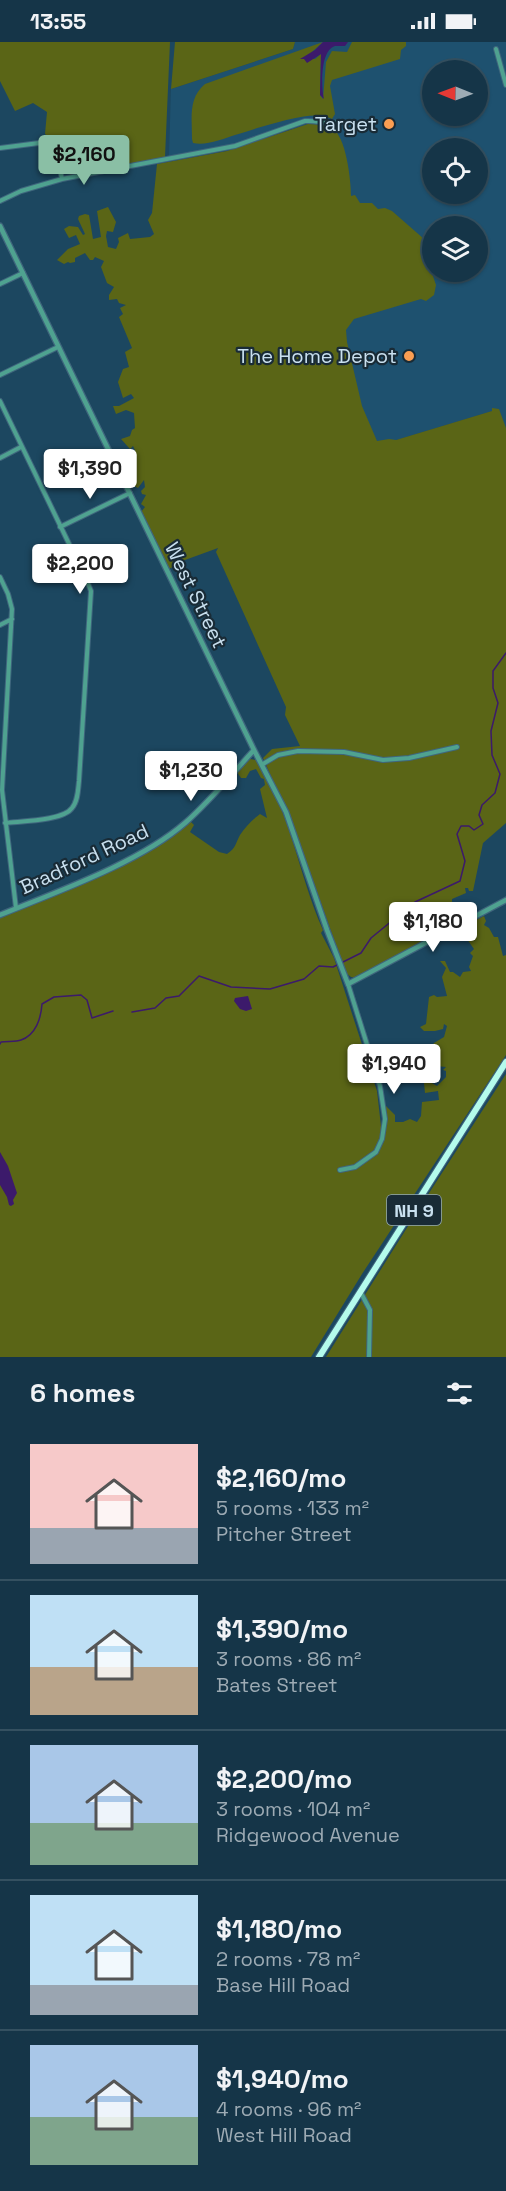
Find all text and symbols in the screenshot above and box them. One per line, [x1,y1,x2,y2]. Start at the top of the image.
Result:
text: 13:55 [30,7,86,35]
north arrow [422,60,488,126]
map controls [422,60,488,282]
place label: Target [315,111,377,137]
marker: Target [382,117,396,131]
pin: $2,160 [35,135,133,186]
button: locate [422,138,488,204]
text: $2,160 [52,141,116,167]
button: layers [422,216,488,282]
place label: The Home Depot [237,343,397,369]
marker: The Home Depot [402,349,416,363]
pin: $1,390 [41,449,139,500]
text: $1,390 [58,455,122,481]
street label: West Street [159,538,233,652]
pin: $2,200 [31,544,129,595]
text: $2,200 [46,550,114,576]
pin: $1,230 [142,751,240,802]
text: $1,230 [159,757,223,783]
street label: Bradford Road [15,818,153,900]
pin: $1,180 [384,902,482,953]
text: $1,180 [403,908,463,934]
pin: $1,940 [345,1044,443,1095]
text: $1,940 [361,1050,427,1076]
road number: NH 9 [387,1195,441,1225]
text: 6 homes [30,1376,135,1410]
icon: filters [443,1377,476,1410]
text: $2,160/mo [216,1461,346,1495]
icon: home [78,1468,150,1540]
text: 5 rooms · 133 m² [216,1495,369,1521]
text: Pitcher Street [216,1521,352,1547]
text: $1,390/mo [216,1612,348,1646]
icon: home [78,1619,150,1691]
text: 3 rooms · 86 m² [216,1646,361,1672]
text: Bates Street [216,1672,338,1698]
text: $2,200/mo [216,1762,352,1796]
icon: home [78,1769,150,1841]
text: 3 rooms · 104 m² [216,1796,370,1822]
text: Ridgewood Avenue [216,1822,400,1848]
text: $1,180/mo [216,1912,342,1946]
icon: home [78,1919,150,1991]
text: 2 rooms · 78 m² [216,1946,360,1972]
text: Base Hill Road [216,1972,350,1998]
text: $1,940/mo [216,2062,349,2096]
icon: home [78,2069,150,2141]
text: 4 rooms · 96 m² [216,2096,361,2122]
text: West Hill Road [216,2122,352,2148]

